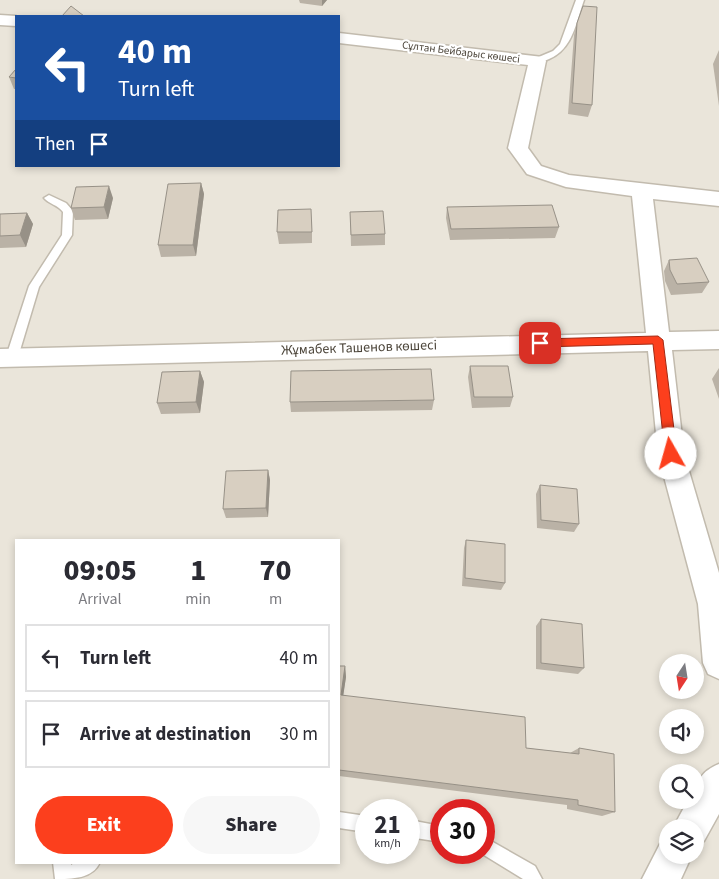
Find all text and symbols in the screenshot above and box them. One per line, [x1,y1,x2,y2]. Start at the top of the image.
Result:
text: 40 m [118,27,192,77]
icon: left [35,35,100,100]
street label: Сұлтан Бейбарыс көшесі [401,37,521,67]
text: Turn left [118,73,194,105]
icon: arrive [85,130,113,158]
text: Then [35,131,75,158]
pin [519,322,561,364]
icon: arrive [526,329,554,357]
street label: Жұмабек Ташенов көшесі [281,335,437,361]
position arrow [644,427,696,479]
text: 09:05 [63,549,137,592]
text: 1 [190,549,206,592]
text: 70 [260,549,292,592]
text: Arrival [79,588,122,610]
text: min [185,588,211,610]
text: m [269,588,282,610]
icon: left [37,644,65,672]
text: Turn left [80,645,151,672]
text: 40 m [280,645,318,672]
north arrow [659,654,704,699]
map controls [659,654,704,864]
button: sound [659,709,704,754]
icon: arrive [37,720,65,748]
text: Arrive at destination [80,721,251,748]
text: 30 m [280,721,318,748]
button: search [659,764,704,809]
button: Exit [35,796,173,854]
button: Share [183,796,320,854]
speed limit sign: 30 [430,799,495,864]
text: 21 [374,807,401,843]
button: layers [659,819,704,864]
text: km/h [374,835,401,852]

